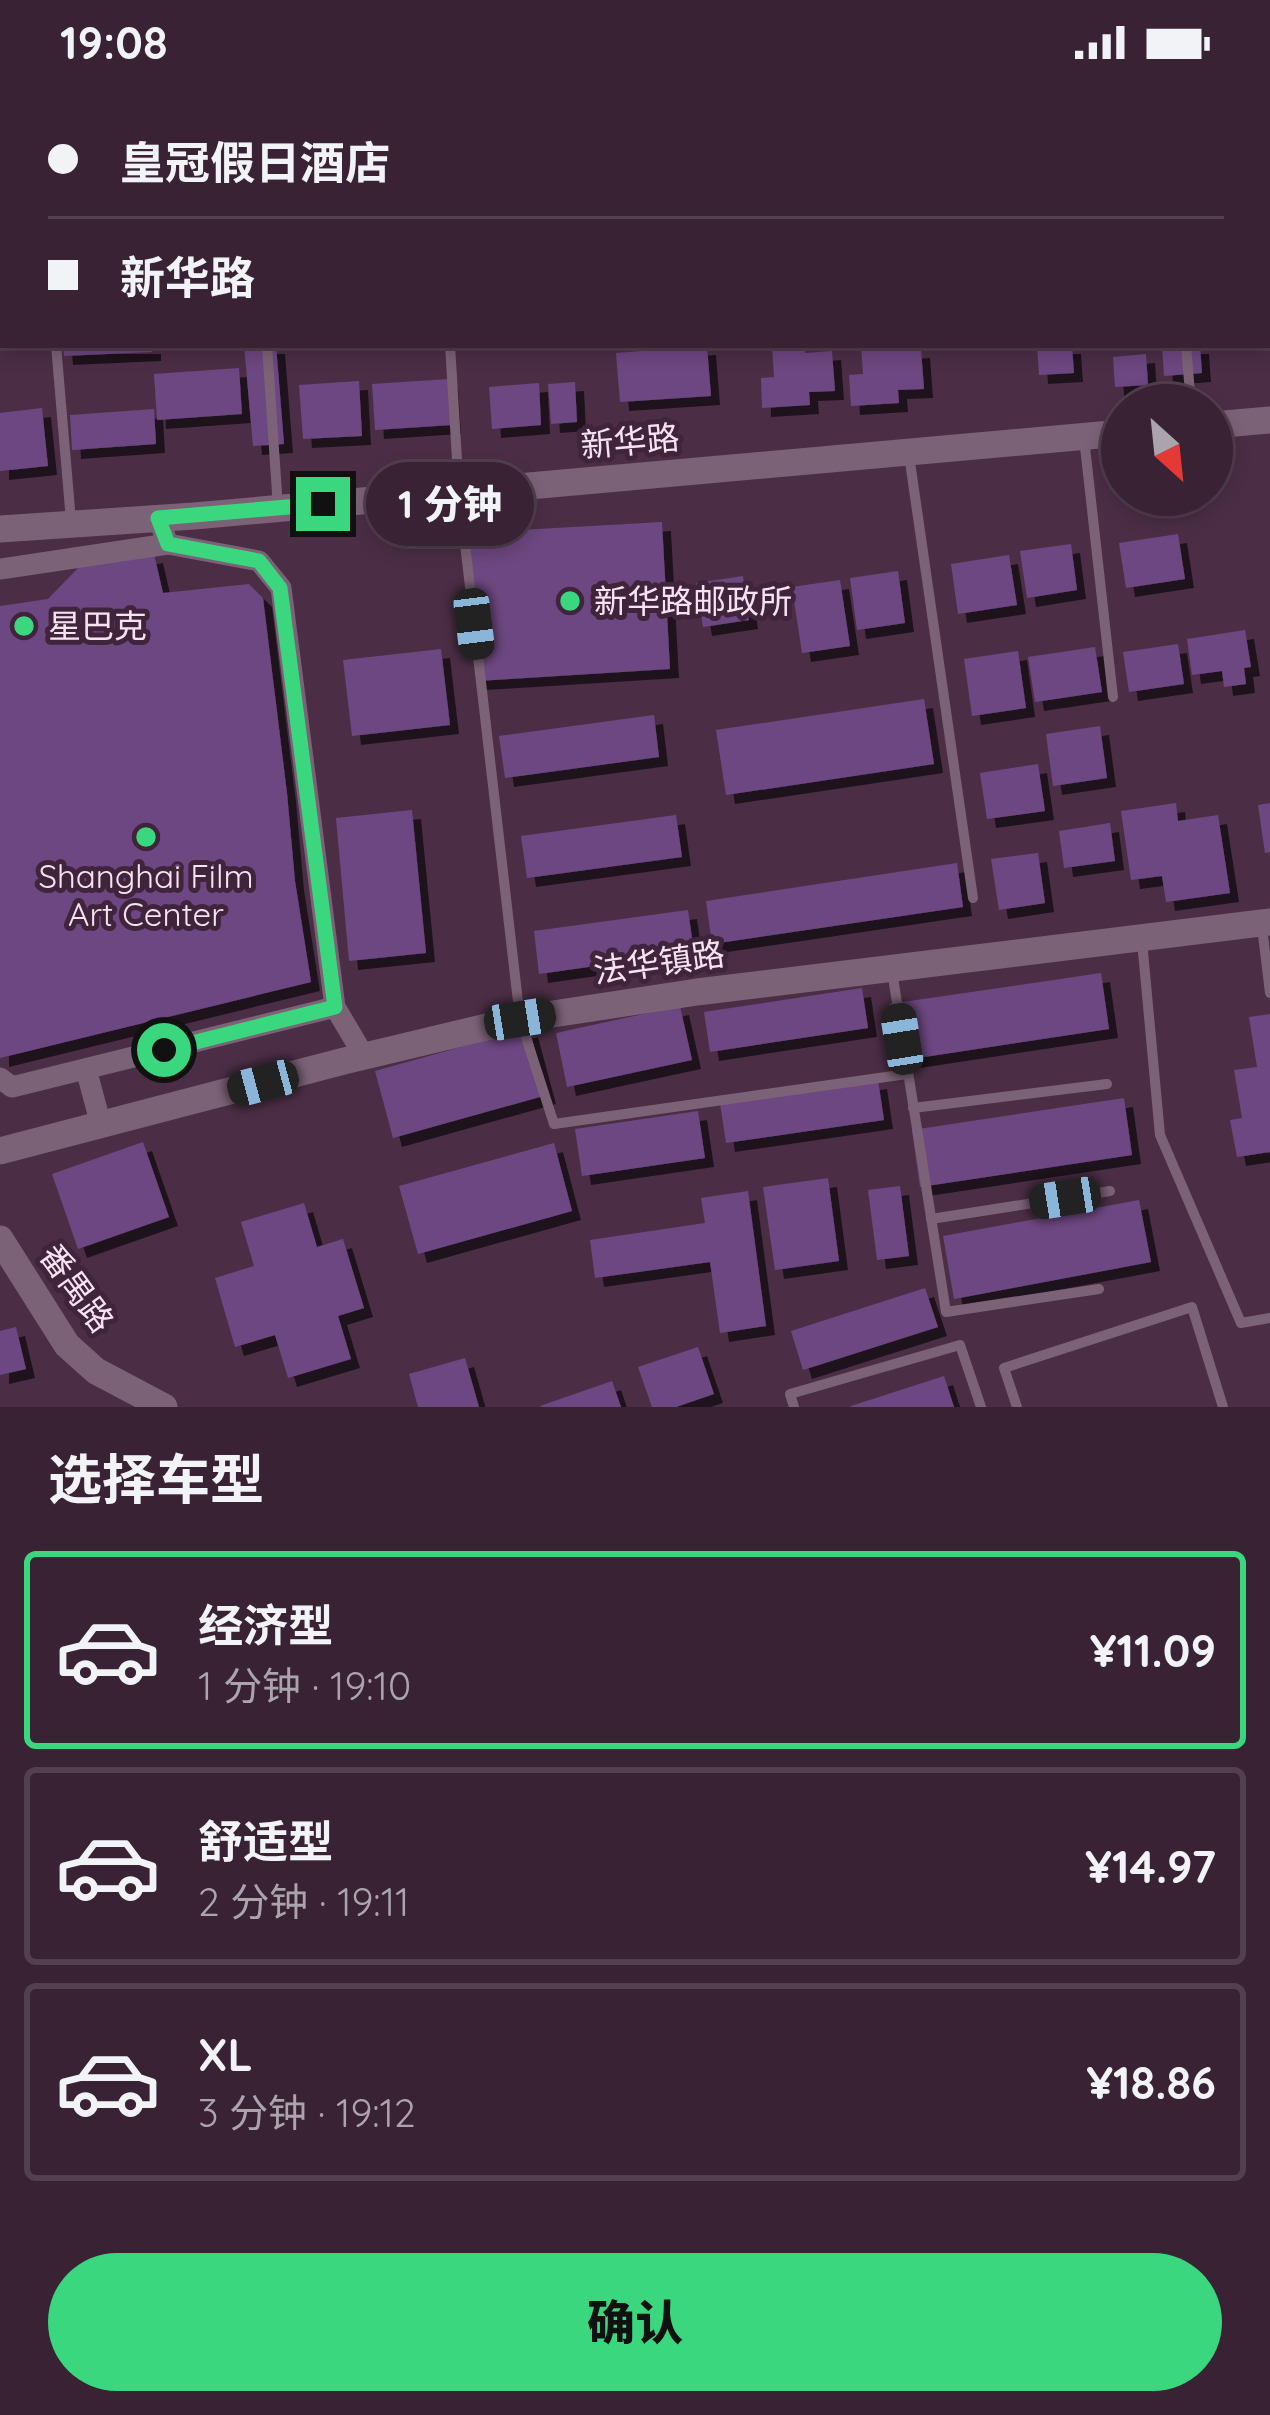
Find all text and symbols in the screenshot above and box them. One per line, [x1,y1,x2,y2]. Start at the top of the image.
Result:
text: 19:08 [60,14,168,70]
text: 皇冠假日酒店 [120,134,390,190]
text: 新华路 [120,249,255,305]
north arrow [1101,384,1233,516]
map controls [1101,384,1233,516]
street label: 新华路 [579,416,681,465]
callout: 1 分钟 [365,462,533,546]
route end [296,477,350,531]
text: 1 分钟 [398,479,502,528]
place label: 新华路邮政所 [594,580,792,621]
car [452,586,496,662]
marker: 新华路邮政所 [557,588,583,614]
place label: 星巴克 [48,605,147,646]
marker: 星巴克 [11,613,37,639]
marker: Shanghai Film Art Center [133,824,159,850]
place label: Shanghai Film Art Center [38,855,254,934]
street label: 法华镇路 [591,932,727,991]
car [482,996,558,1042]
car [879,1001,925,1077]
route start [137,1023,191,1077]
car [224,1056,302,1110]
car [1027,1175,1103,1221]
street label: 番禺路 [32,1236,123,1340]
text: 选择车型 [48,1445,264,1513]
icon: car [54,1596,162,1704]
text: 经济型 [198,1597,333,1653]
text: ¥11.09 [1090,1622,1216,1678]
text: 1 分钟 · 19:10 [198,1661,411,1710]
icon: car [54,1812,162,1920]
text: 舒适型 [198,1813,333,1869]
text: ¥14.97 [1085,1838,1216,1894]
text: 2 分钟 · 19:11 [198,1877,410,1926]
text: XL [198,2026,253,2082]
icon: car [54,2028,162,2136]
text: ¥18.86 [1086,2054,1216,2110]
text: 3 分钟 · 19:12 [198,2088,416,2137]
button: 确认 [48,2253,1222,2391]

